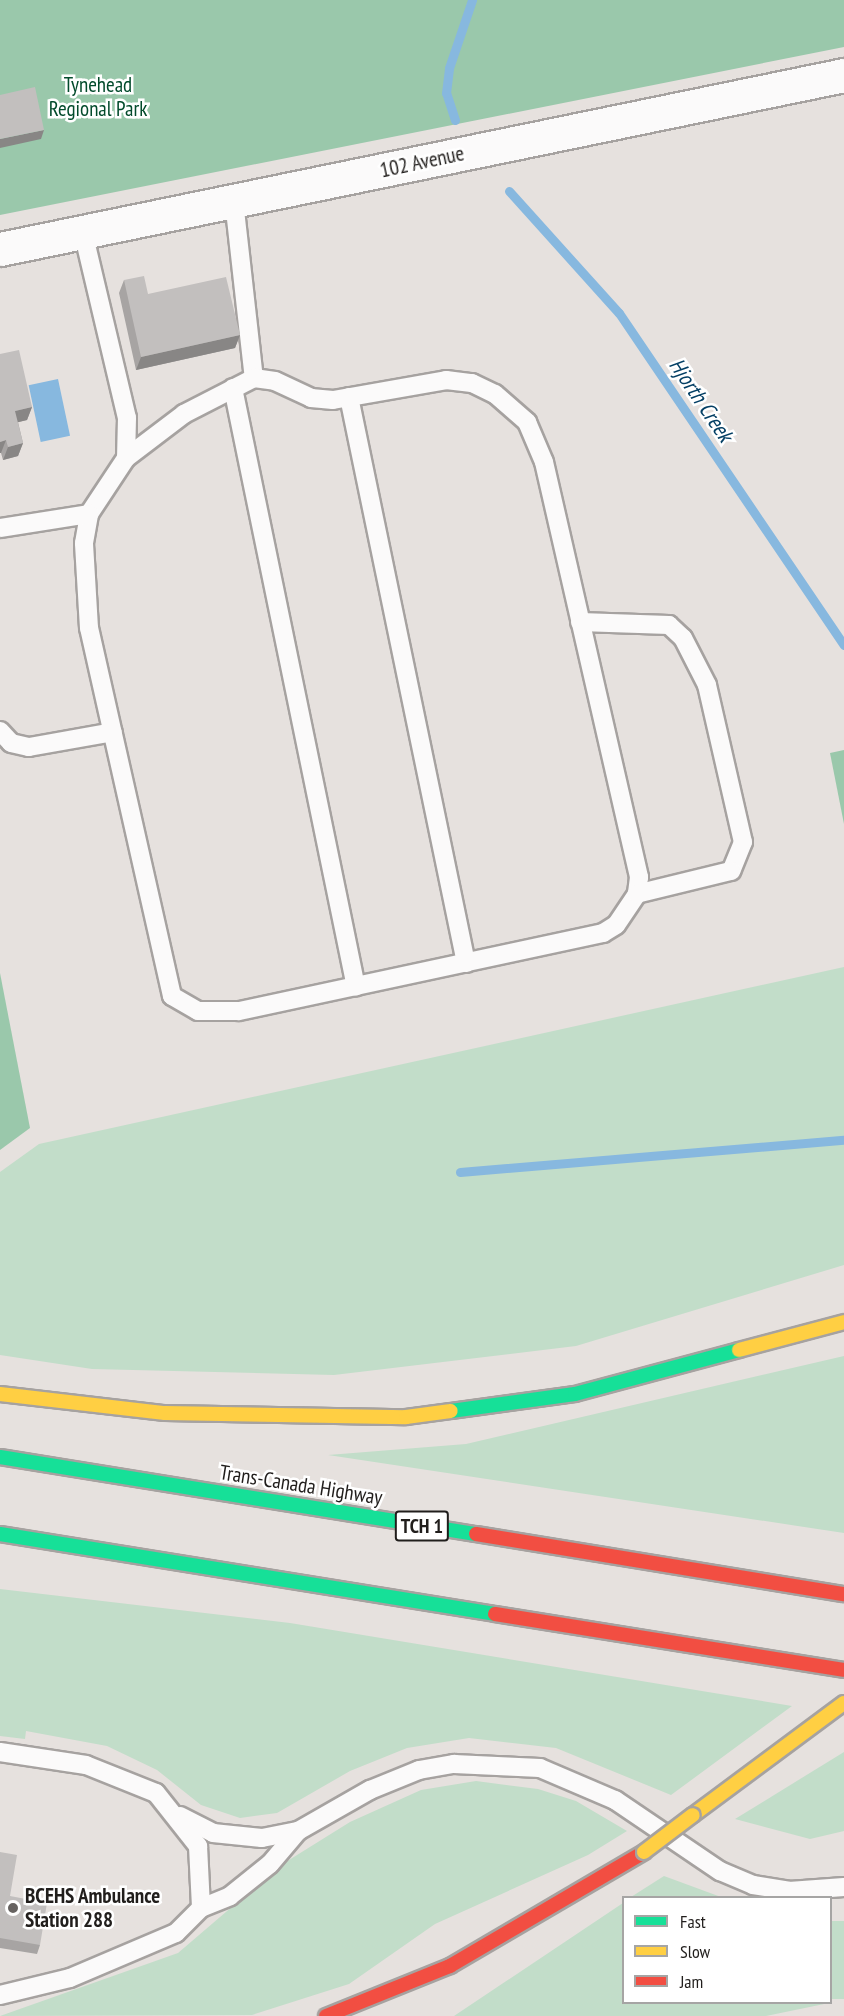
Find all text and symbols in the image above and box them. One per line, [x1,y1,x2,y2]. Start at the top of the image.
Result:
park label: Tynehead Regional Park [49,72,147,122]
street label: 102 Avenue [377,141,467,183]
water label: Hjorth Creek [663,353,739,447]
street label: Trans-Canada Highway [218,1460,384,1510]
road number: TCH 1 [394,1509,450,1543]
place label: BCEHS Ambulance Station 288 [25,1883,161,1933]
legend [622,1896,832,2004]
marker: BCEHS Ambulance Station 288 [6,1901,20,1915]
text: Fast [680,1910,706,1933]
text: Slow [680,1940,710,1963]
text: Jam [680,1970,703,1993]

